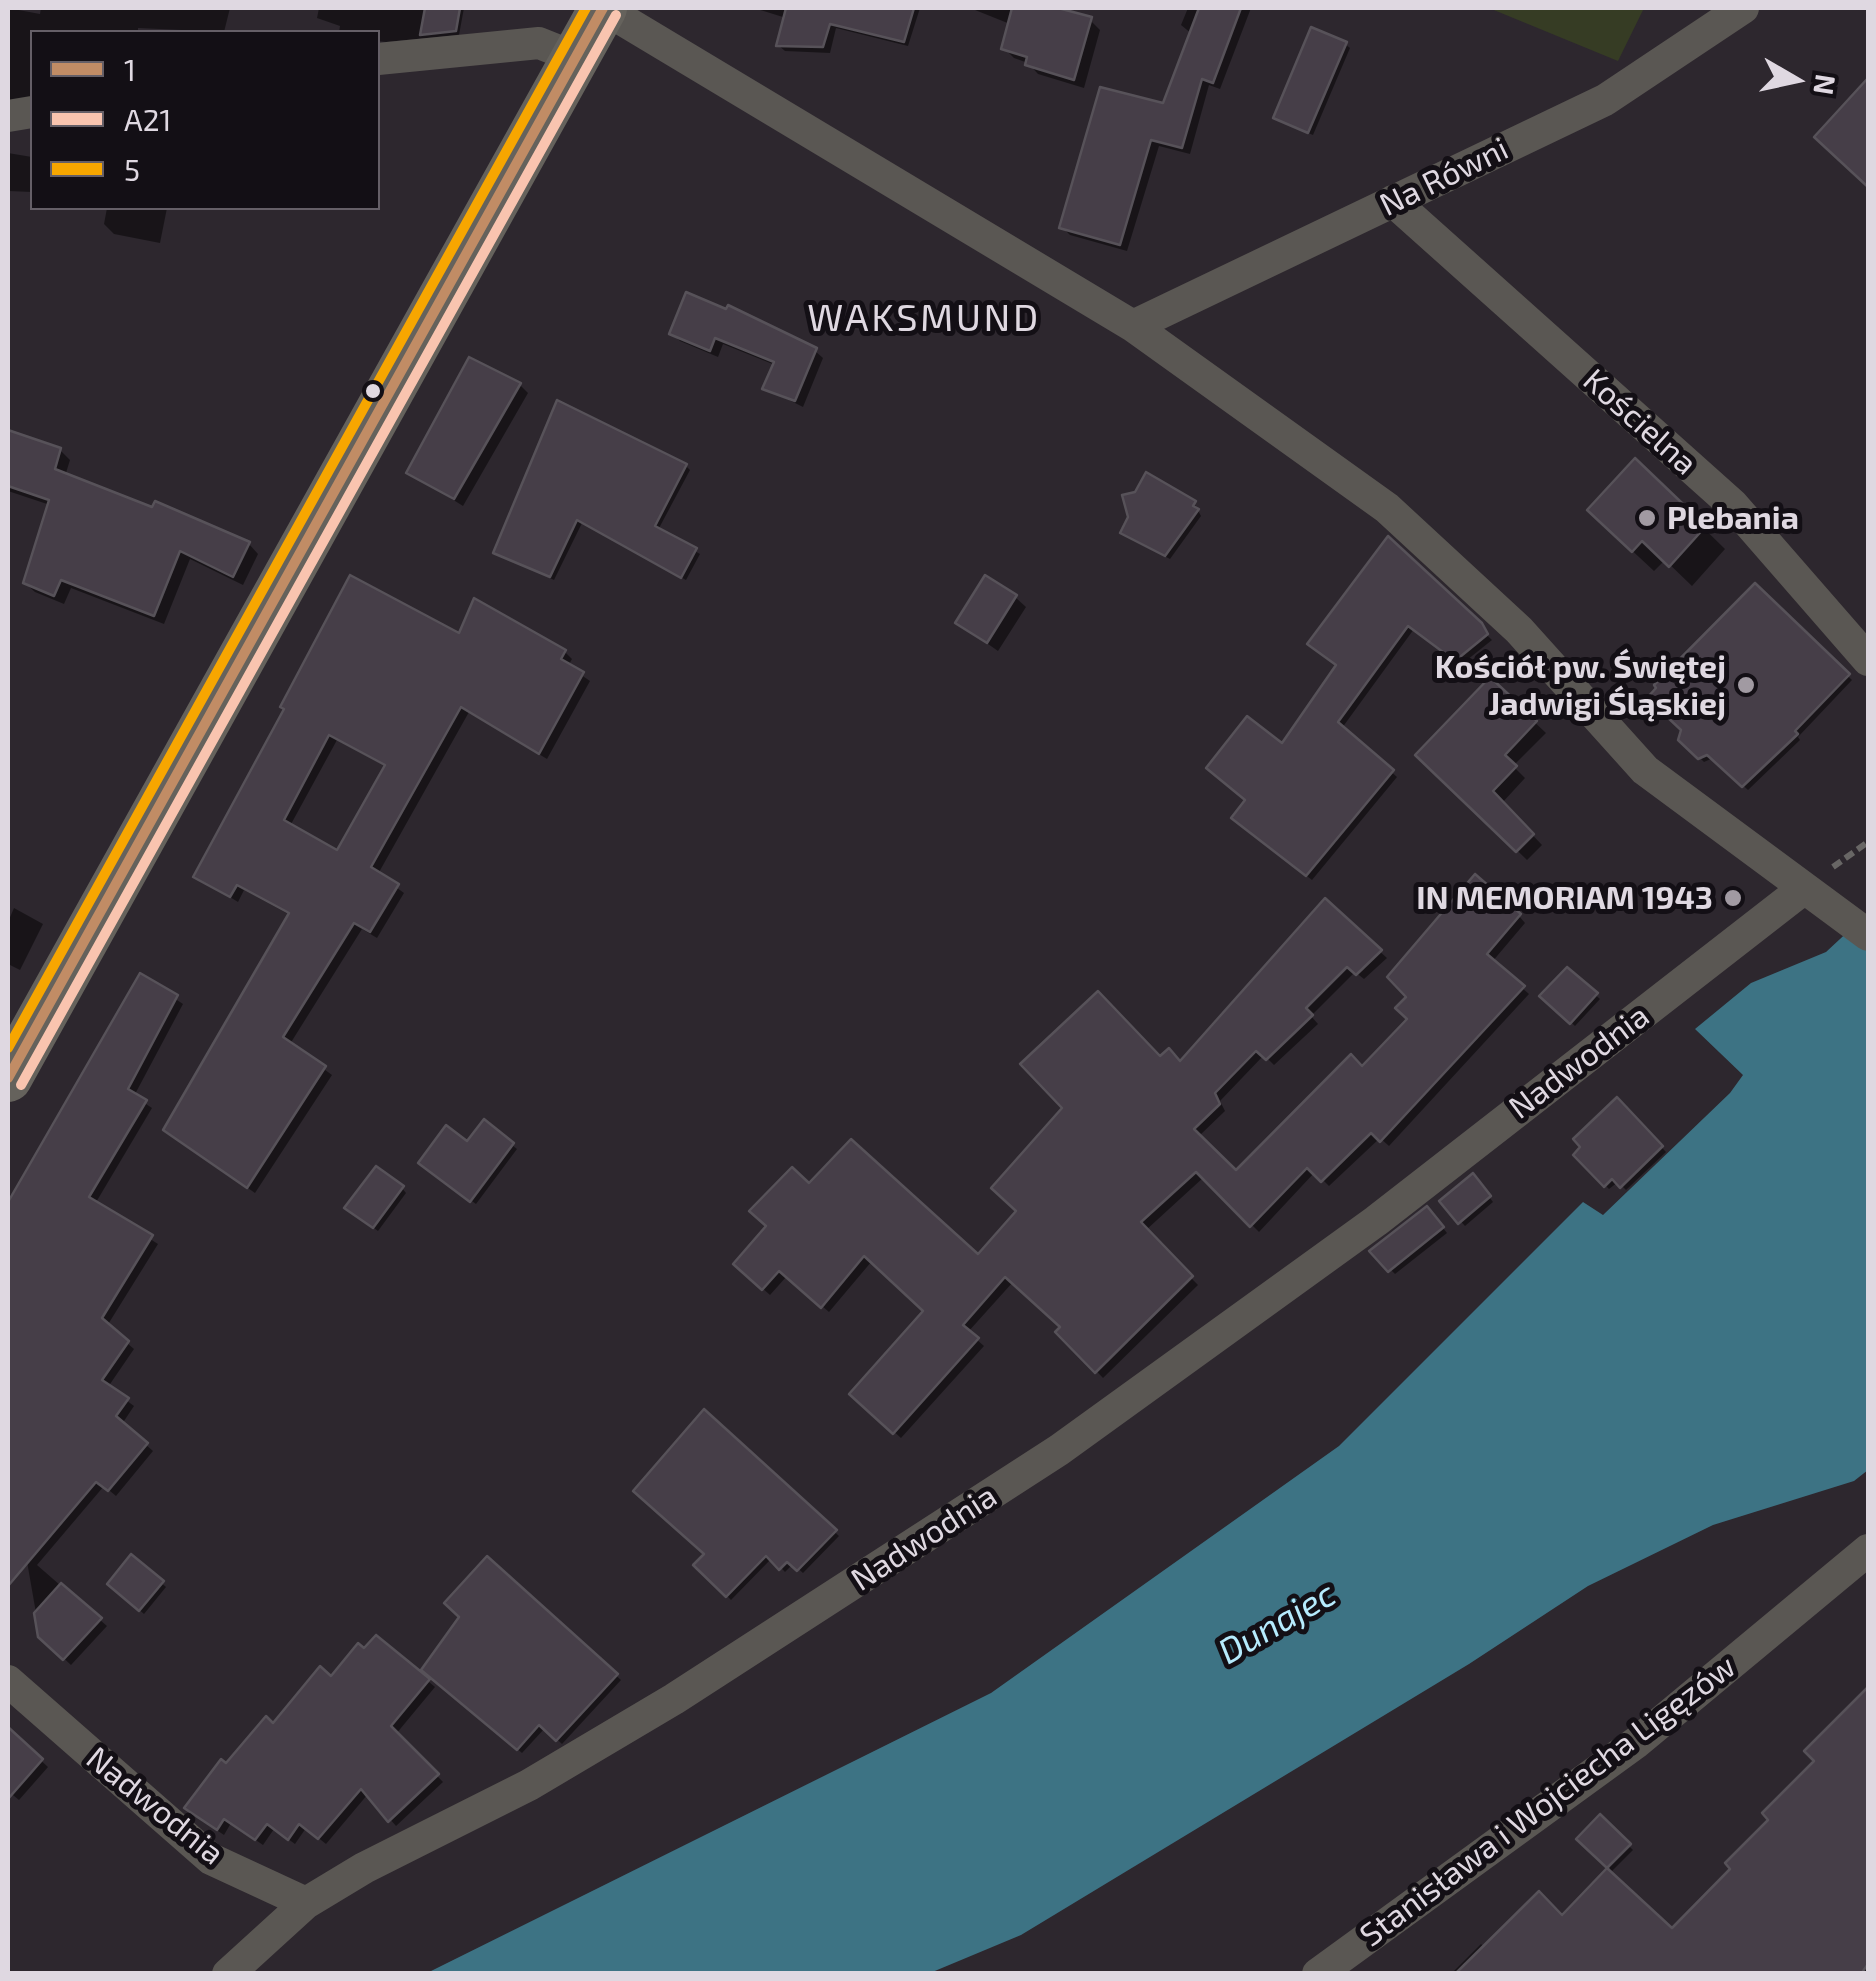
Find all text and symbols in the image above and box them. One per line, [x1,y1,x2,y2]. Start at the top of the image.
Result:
legend [30,30,380,210]
north arrow [1746,30,1846,130]
text: 1 [124,51,136,87]
text: N [1807,72,1844,97]
text: A21 [124,101,171,137]
street label: Na Równi [1374,130,1514,224]
text: 5 [124,151,140,187]
district label: WAKSMUND [807,295,1041,341]
street label: Kościelna [1575,361,1705,483]
unlabelled marker [363,381,383,401]
place label: Plebania [1667,499,1799,537]
marker: Plebania [1636,507,1658,529]
place label: Kościół pw. Świętej Jadwigi Śląskiej [1435,648,1726,723]
marker: Kościół pw. Świętej Jadwigi Śląskiej [1735,674,1757,696]
place label: IN MEMORIAM 1943 [1416,879,1713,917]
marker: IN MEMORIAM 1943 [1722,887,1744,909]
street label: Nadwodnia [1501,997,1657,1127]
street label: Nadwodnia [844,1477,1004,1599]
water label: Dunajec [1211,1573,1343,1673]
street label: Stanisława i Wojciecha Ligęzów [1353,1647,1743,1955]
street label: Nadwodnia [79,1739,231,1873]

